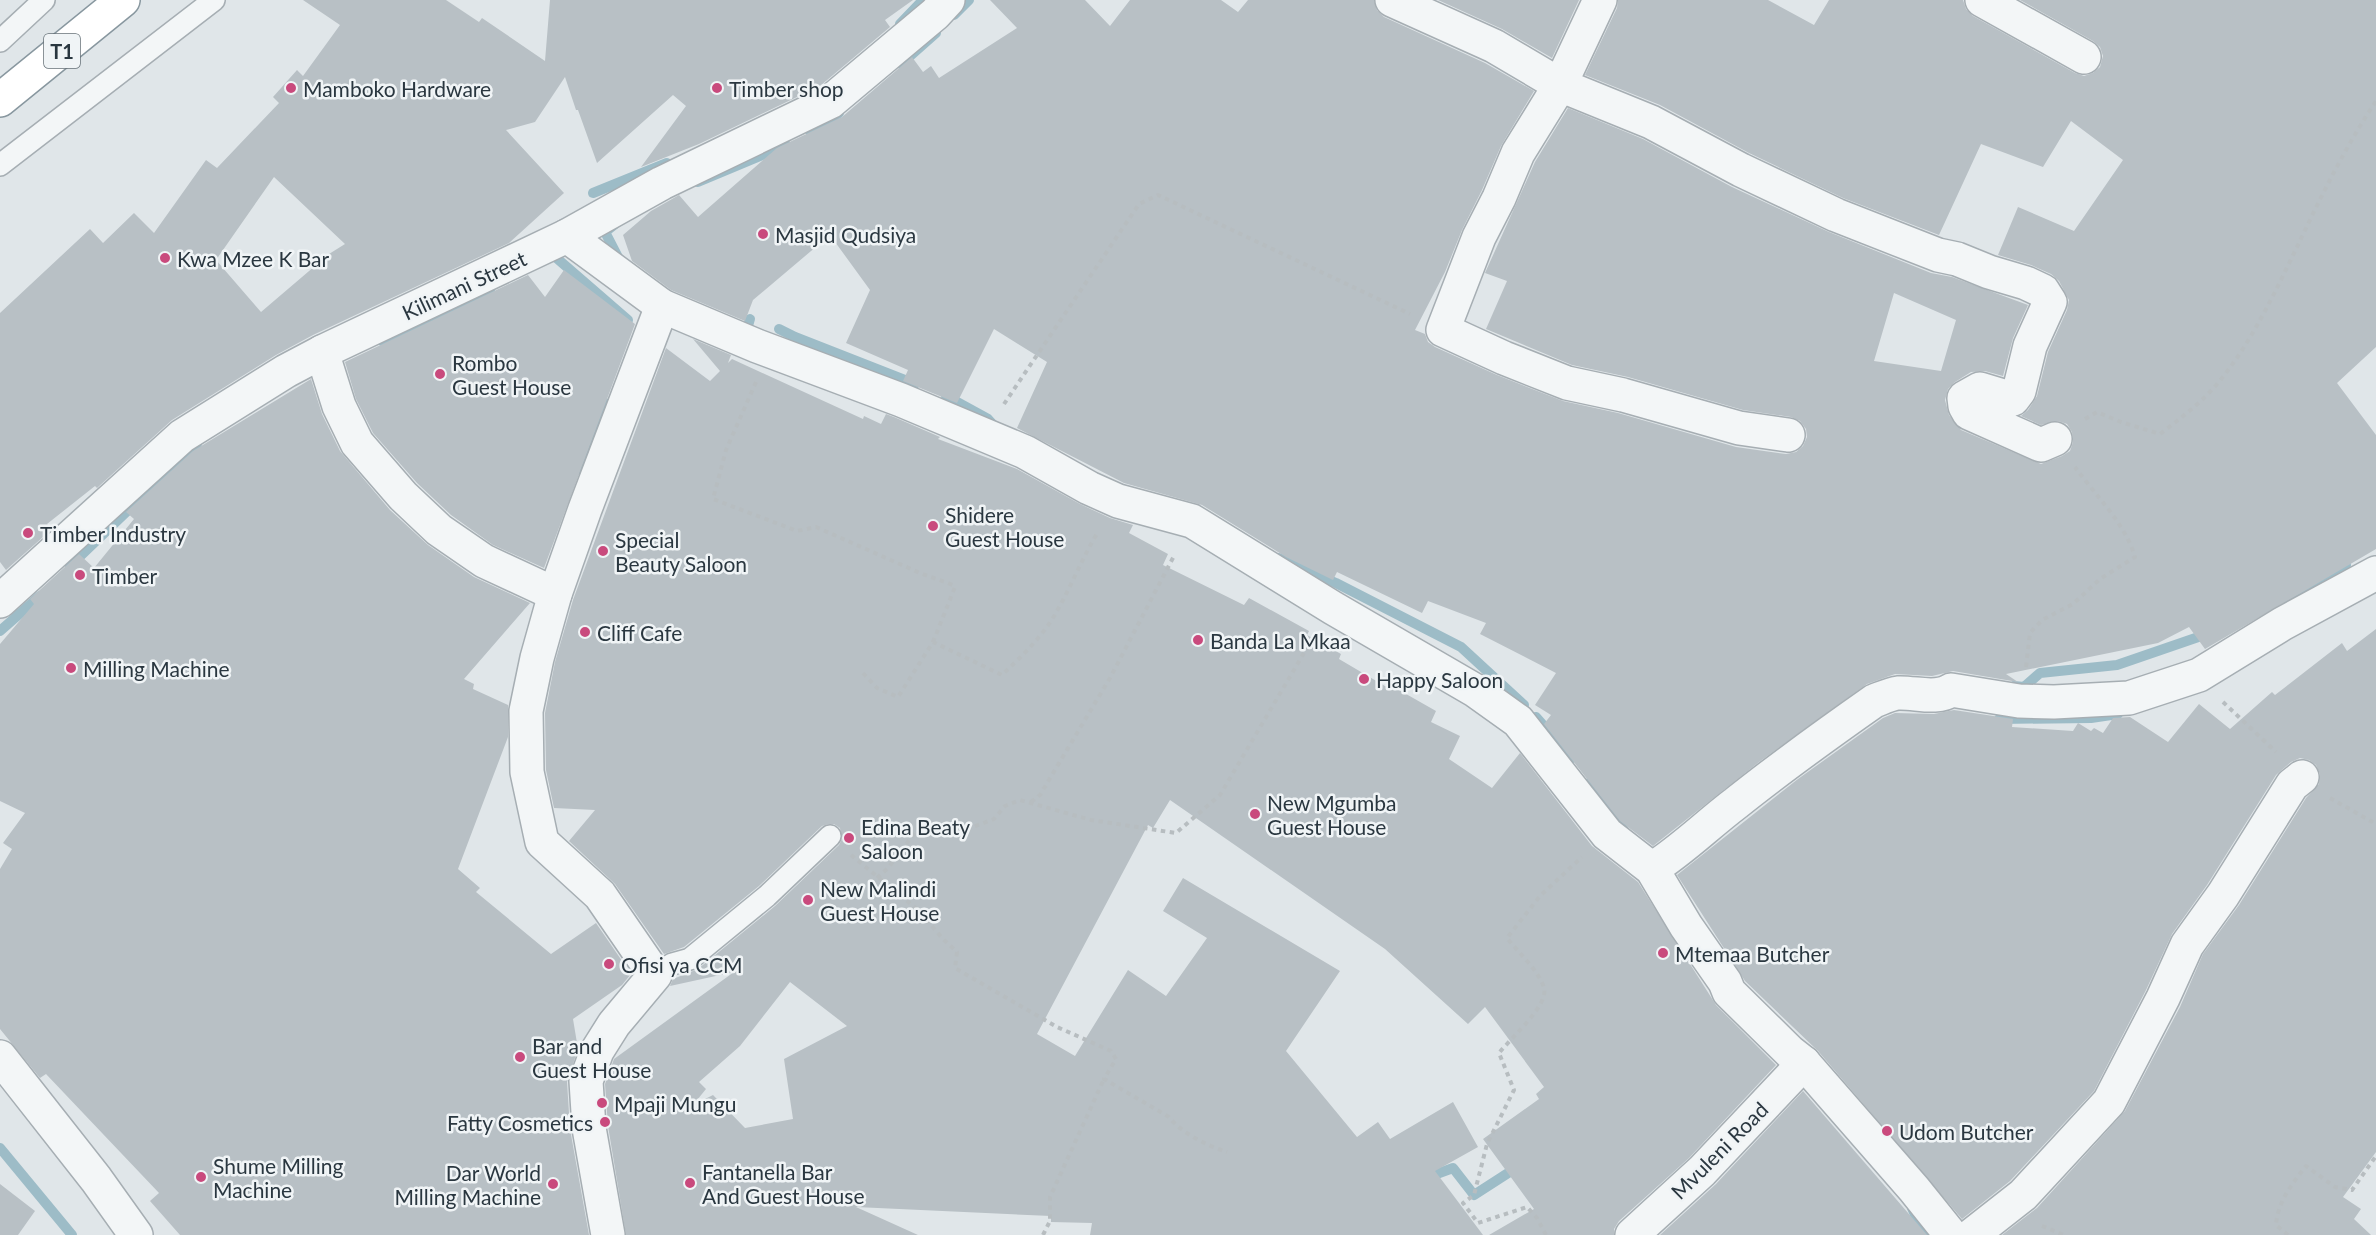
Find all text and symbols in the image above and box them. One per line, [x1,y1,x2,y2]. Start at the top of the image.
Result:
road number: T1 [44,34,80,68]
place label: Mamboko Hardware [303,76,491,101]
place label: Timber shop [729,76,844,101]
marker: Mamboko Hardware [284,81,298,95]
marker: Timber shop [710,81,724,95]
place label: Masjid Qudsiya [775,222,916,247]
marker: Masjid Qudsiya [756,227,770,241]
street label: Kilimani Street [398,245,530,325]
place label: Kwa Mzee K Bar [177,246,330,271]
marker: Kwa Mzee K Bar [158,251,172,265]
place label: Rombo Guest House [452,350,571,399]
marker: Rombo Guest House [433,367,447,381]
place label: Shidere Guest House [945,502,1064,551]
marker: Shidere Guest House [926,519,940,533]
place label: Timber Industry [40,521,186,546]
marker: Timber Industry [21,526,35,540]
place label: Special Beauty Saloon [615,527,747,576]
marker: Special Beauty Saloon [596,544,610,558]
place label: Timber [92,563,157,588]
marker: Timber [73,568,87,582]
place label: Cliff Cafe [597,620,682,645]
marker: Cliff Cafe [578,625,592,639]
place label: Banda La Mkaa [1210,628,1351,653]
marker: Banda La Mkaa [1191,633,1205,647]
place label: Milling Machine [83,656,230,681]
marker: Milling Machine [64,661,78,675]
place label: Happy Saloon [1376,667,1503,692]
marker: Happy Saloon [1357,672,1371,686]
place label: New Mgumba Guest House [1267,790,1396,839]
marker: New Mgumba Guest House [1248,807,1262,821]
place label: Edina Beaty Saloon [861,814,970,863]
marker: Edina Beaty Saloon [842,831,856,845]
place label: New Malindi Guest House [820,876,939,925]
marker: New Malindi Guest House [801,893,815,907]
place label: Mtemaa Butcher [1675,941,1830,966]
marker: Mtemaa Butcher [1656,946,1670,960]
place label: Ofisi ya CCM [621,952,742,977]
marker: Ofisi ya CCM [602,957,616,971]
place label: Bar and Guest House [532,1033,651,1082]
marker: Bar and Guest House [513,1050,527,1064]
place label: Mpaji Mungu [614,1091,736,1116]
marker: Mpaji Mungu [595,1096,609,1110]
street label: Mvuleni Road [1665,1096,1773,1204]
place label: Fatty Cosmetics [447,1110,593,1135]
marker: Fatty Cosmetics [598,1115,612,1129]
place label: Udom Butcher [1899,1119,2034,1144]
marker: Udom Butcher [1880,1124,1894,1138]
place label: Shume Milling Machine [213,1153,343,1202]
place label: Fantanella Bar And Guest House [702,1159,865,1208]
place label: Dar World Milling Machine [394,1160,541,1209]
marker: Shume Milling Machine [194,1170,208,1184]
marker: Fantanella Bar And Guest House [683,1176,697,1190]
marker: Dar World Milling Machine [546,1177,560,1191]

